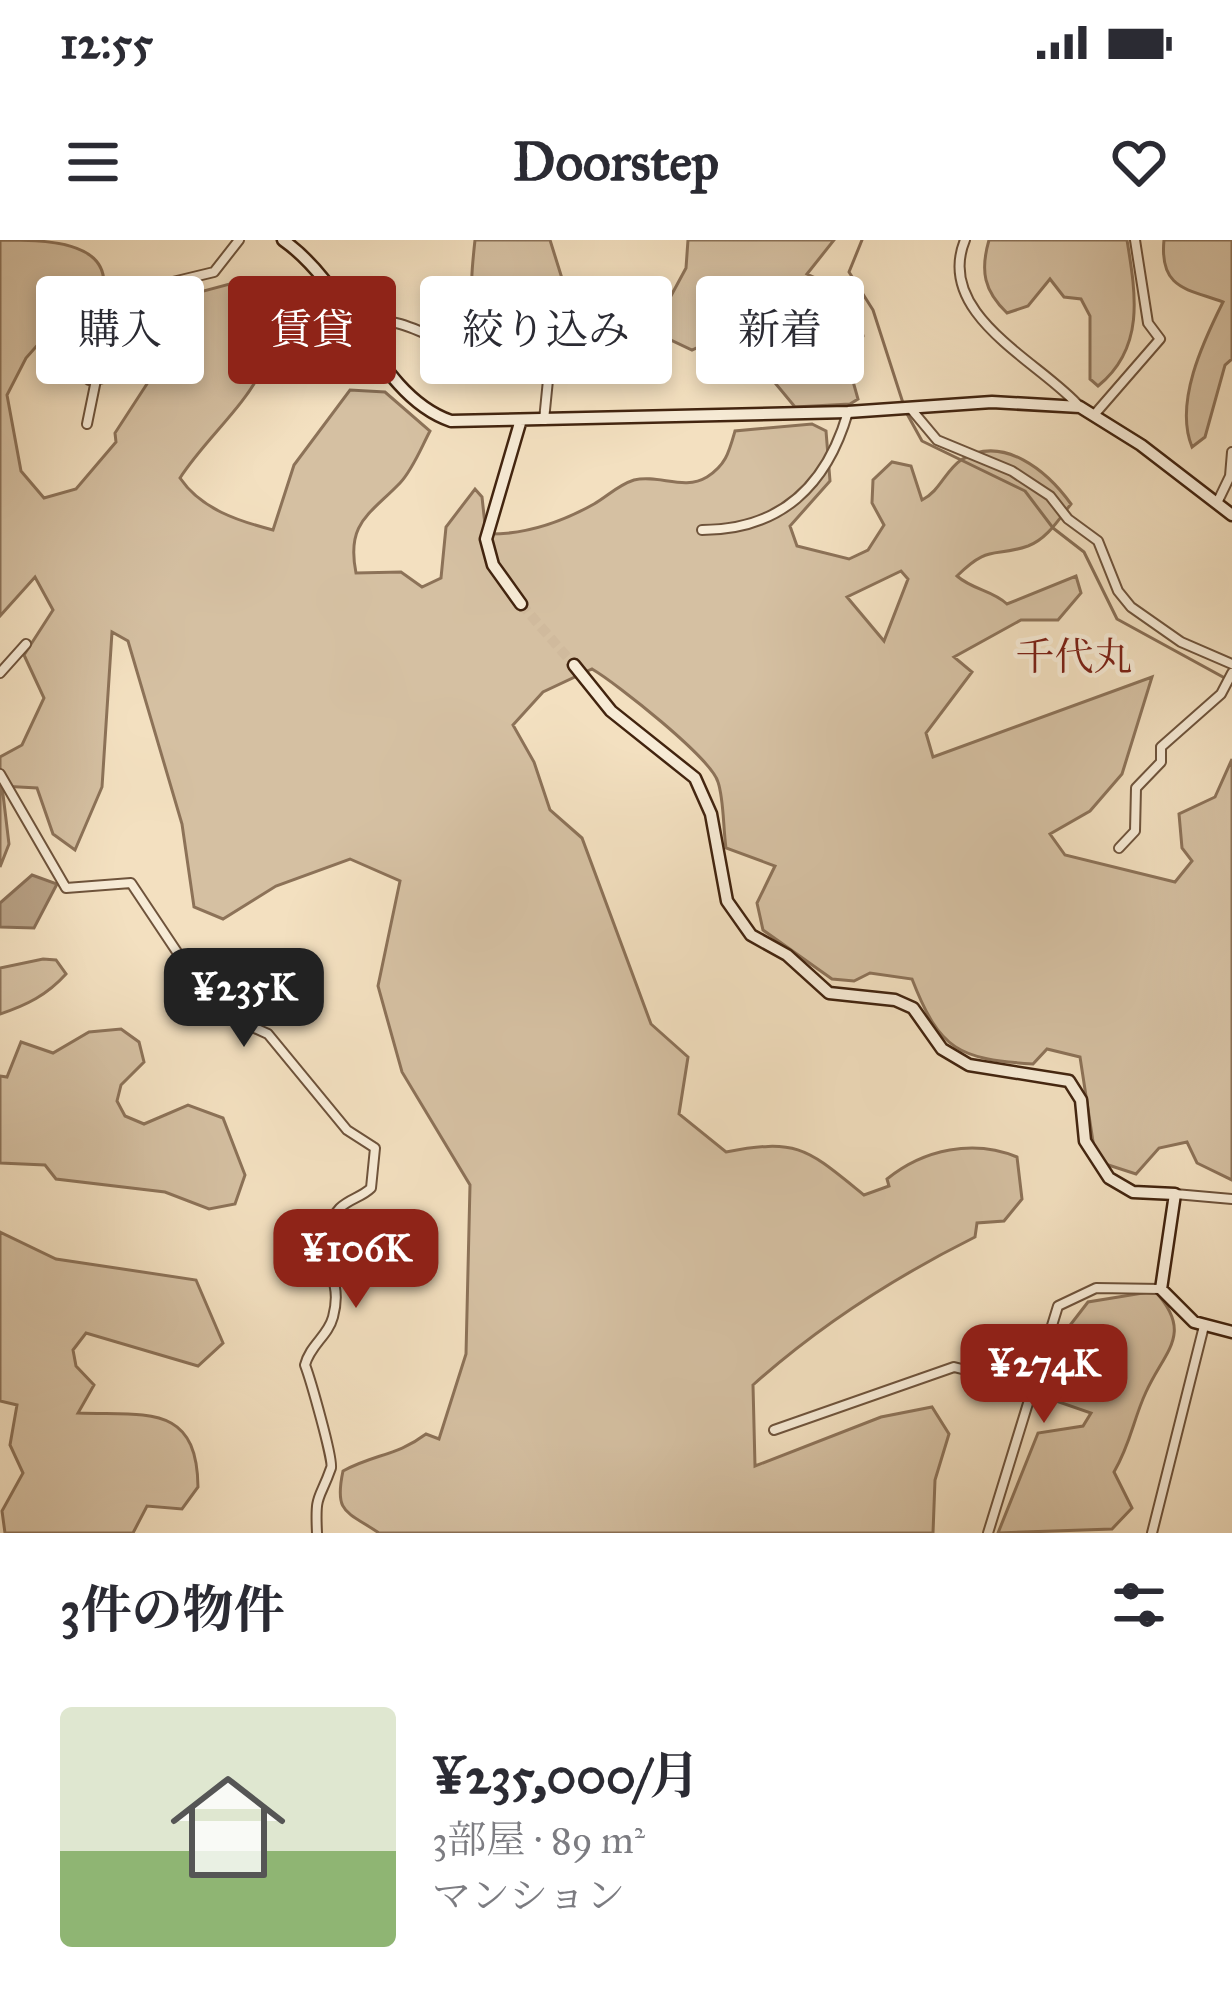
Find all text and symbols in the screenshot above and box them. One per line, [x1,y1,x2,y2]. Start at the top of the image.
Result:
text: 12:55 [60,15,153,70]
icon: menu [60,129,126,195]
text: Doorstep [513,129,719,195]
icon: heart [1106,129,1172,195]
chip: 購入 [36,276,204,384]
chip: 賃貸 [228,276,396,384]
chip: 絞り込み [420,276,672,384]
chip: 新着 [696,276,864,384]
district label: 千代丸 [1015,633,1133,681]
pin: ¥235K [160,948,328,1050]
text: ¥235K [191,963,297,1011]
pin: ¥106K [272,1209,440,1311]
text: ¥106K [300,1224,412,1272]
pin: ¥274K [960,1324,1128,1426]
text: ¥274K [987,1339,1101,1387]
icon: filters [1106,1572,1172,1638]
text: 3件の物件 [60,1579,284,1641]
text: ¥235,000/月 [432,1745,700,1807]
icon: home [156,1755,300,1899]
text: 3部屋 · 89 m² [432,1816,645,1864]
text: マンション [432,1872,625,1920]

